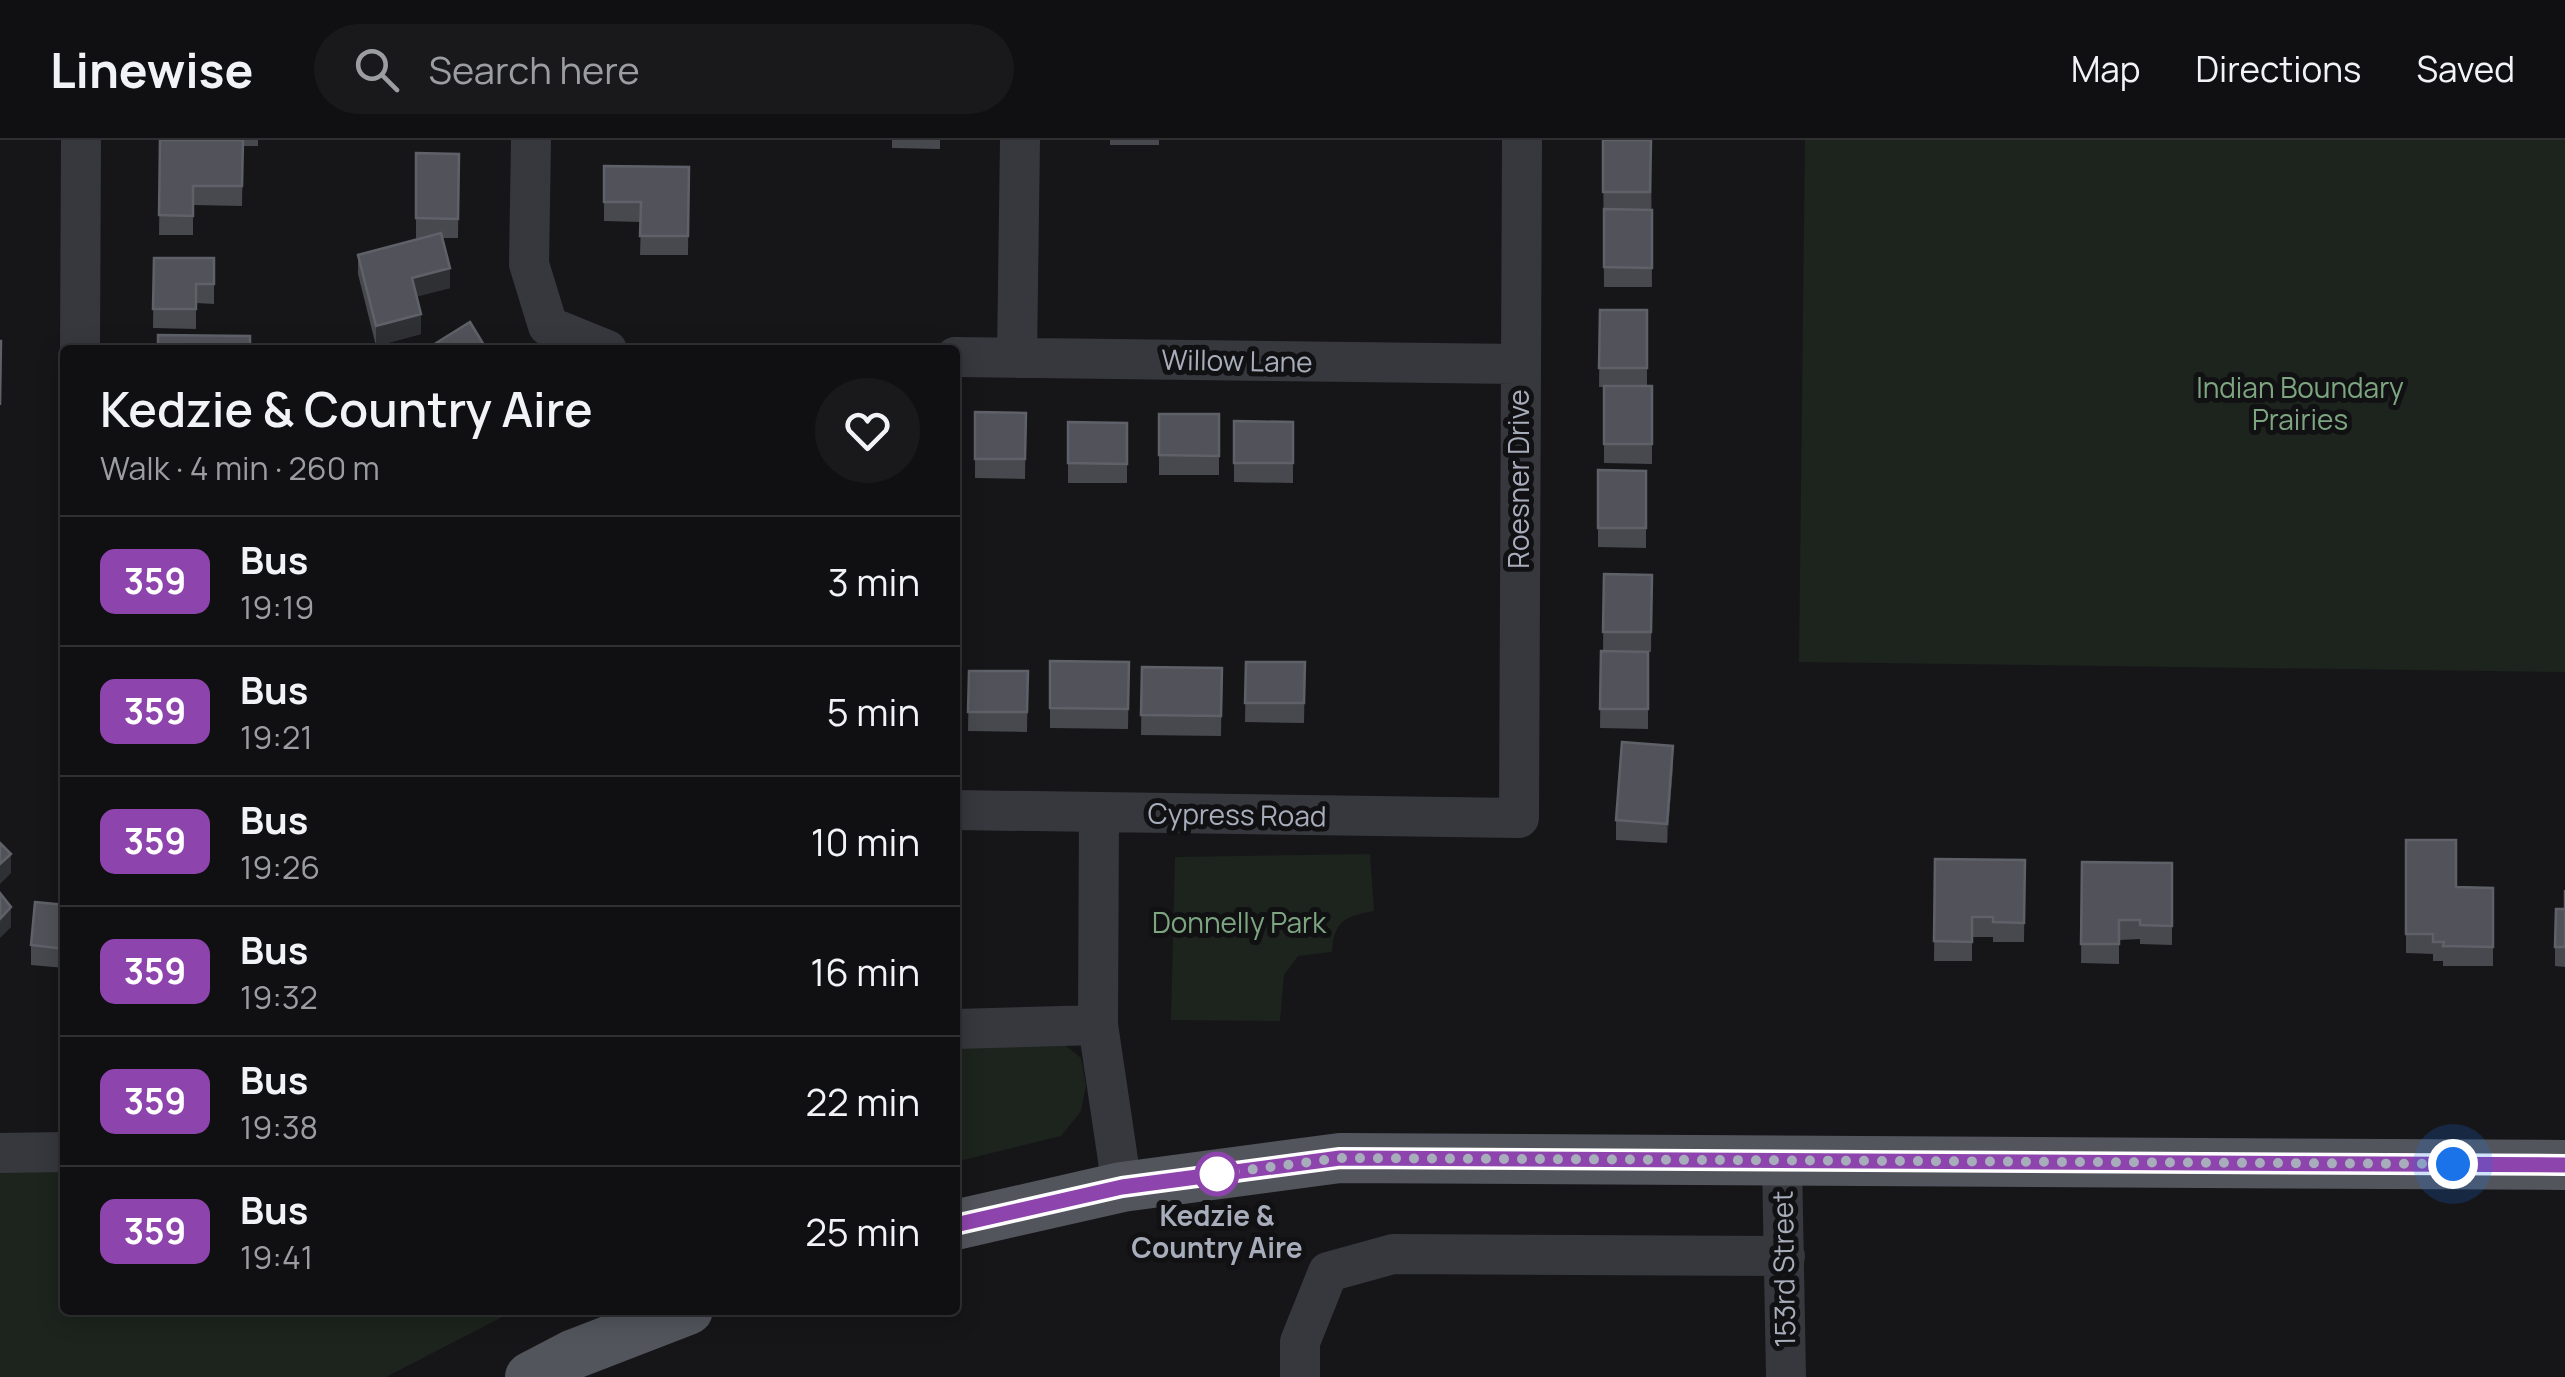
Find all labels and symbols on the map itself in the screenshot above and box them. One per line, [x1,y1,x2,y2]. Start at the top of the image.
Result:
street label: Willow Lane [1161,340,1313,380]
park label: Indian Boundary Prairies [2196,368,2404,438]
street label: Roesner Drive [1499,389,1537,569]
street label: Cypress Road [1147,793,1327,835]
park label: Donnelly Park [1152,903,1327,941]
your location [2428,1139,2478,1189]
marker: Kedzie & Country Aire [1196,1153,1238,1195]
street label: 153rd Street [1763,1190,1803,1348]
place label: Kedzie & Country Aire [1131,1196,1303,1266]

